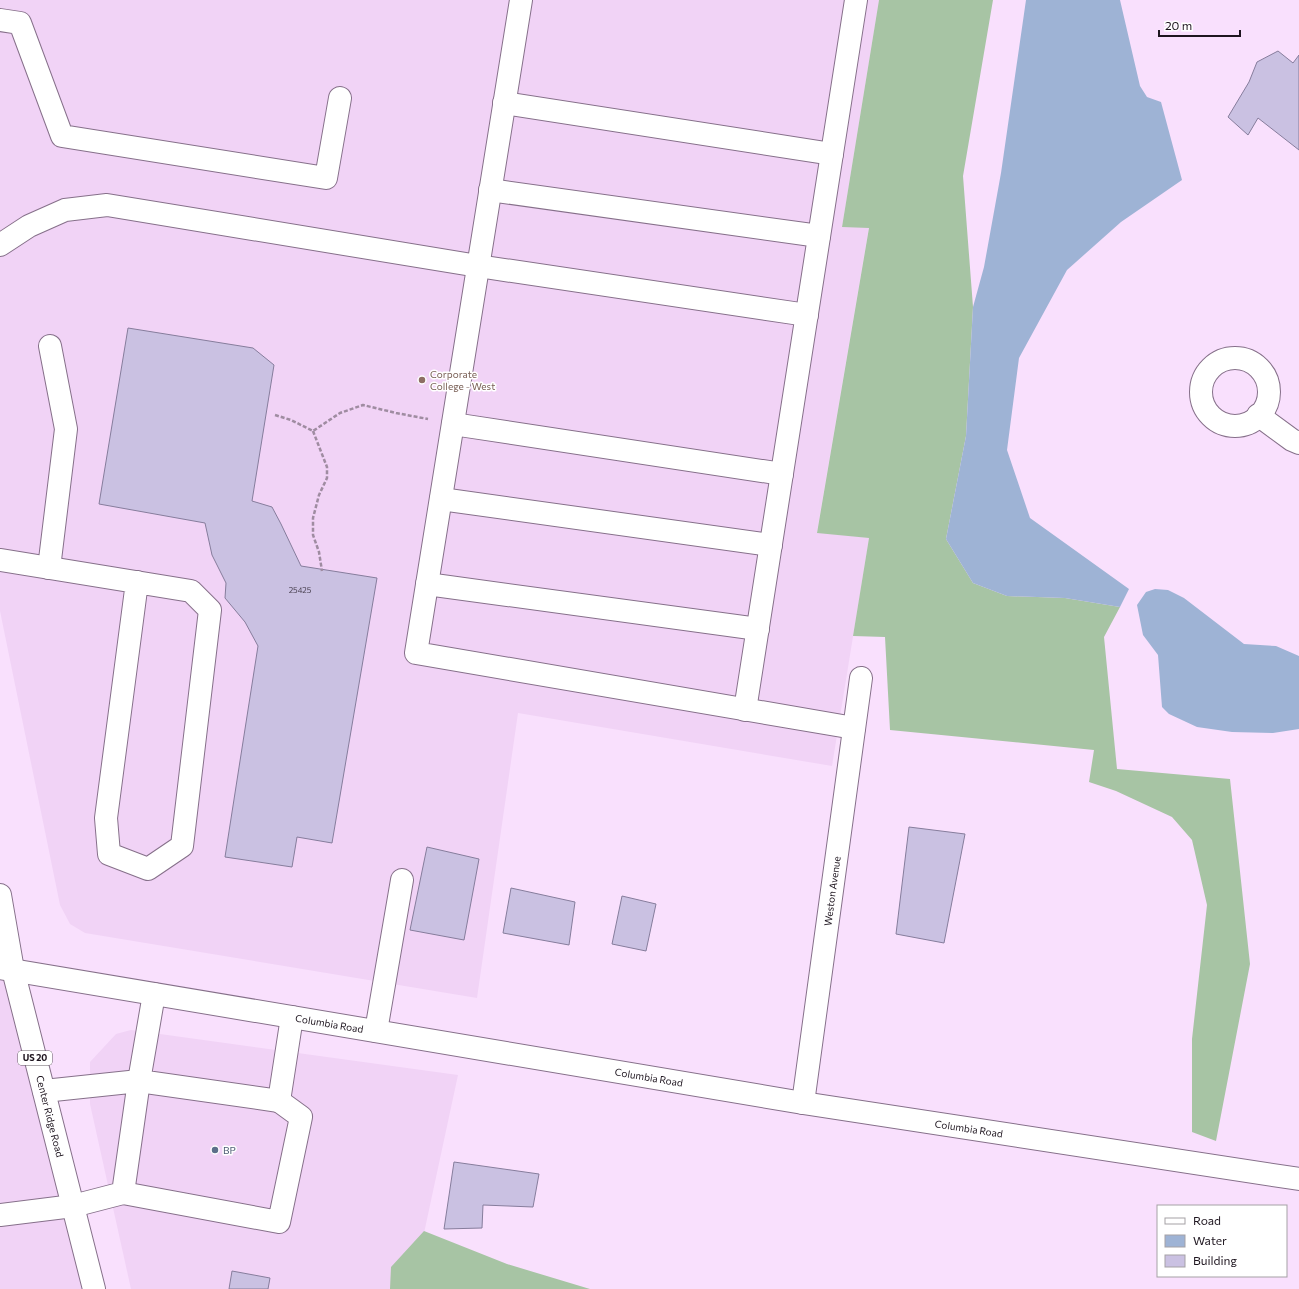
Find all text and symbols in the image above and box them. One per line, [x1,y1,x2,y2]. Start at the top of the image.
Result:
scale bar [1159,12,1240,38]
text: 20 m [1165,18,1192,32]
place label: Corporate College - West [430,368,495,392]
marker: Corporate College - West [417,375,427,385]
house number: 25425 [289,585,312,595]
street label: Weston Avenue [821,855,843,927]
street label: Columbia Road [294,1012,364,1035]
road number: US 20 [18,1051,52,1065]
street label: Columbia Road [614,1065,684,1089]
street label: Center Ridge Road [34,1074,66,1159]
street label: Columbia Road [934,1117,1004,1140]
place label: BP [223,1144,236,1156]
marker: BP [210,1145,220,1155]
legend [1157,1205,1287,1277]
text: Road [1193,1213,1221,1227]
text: Water [1193,1233,1227,1247]
text: Building [1193,1253,1237,1267]

